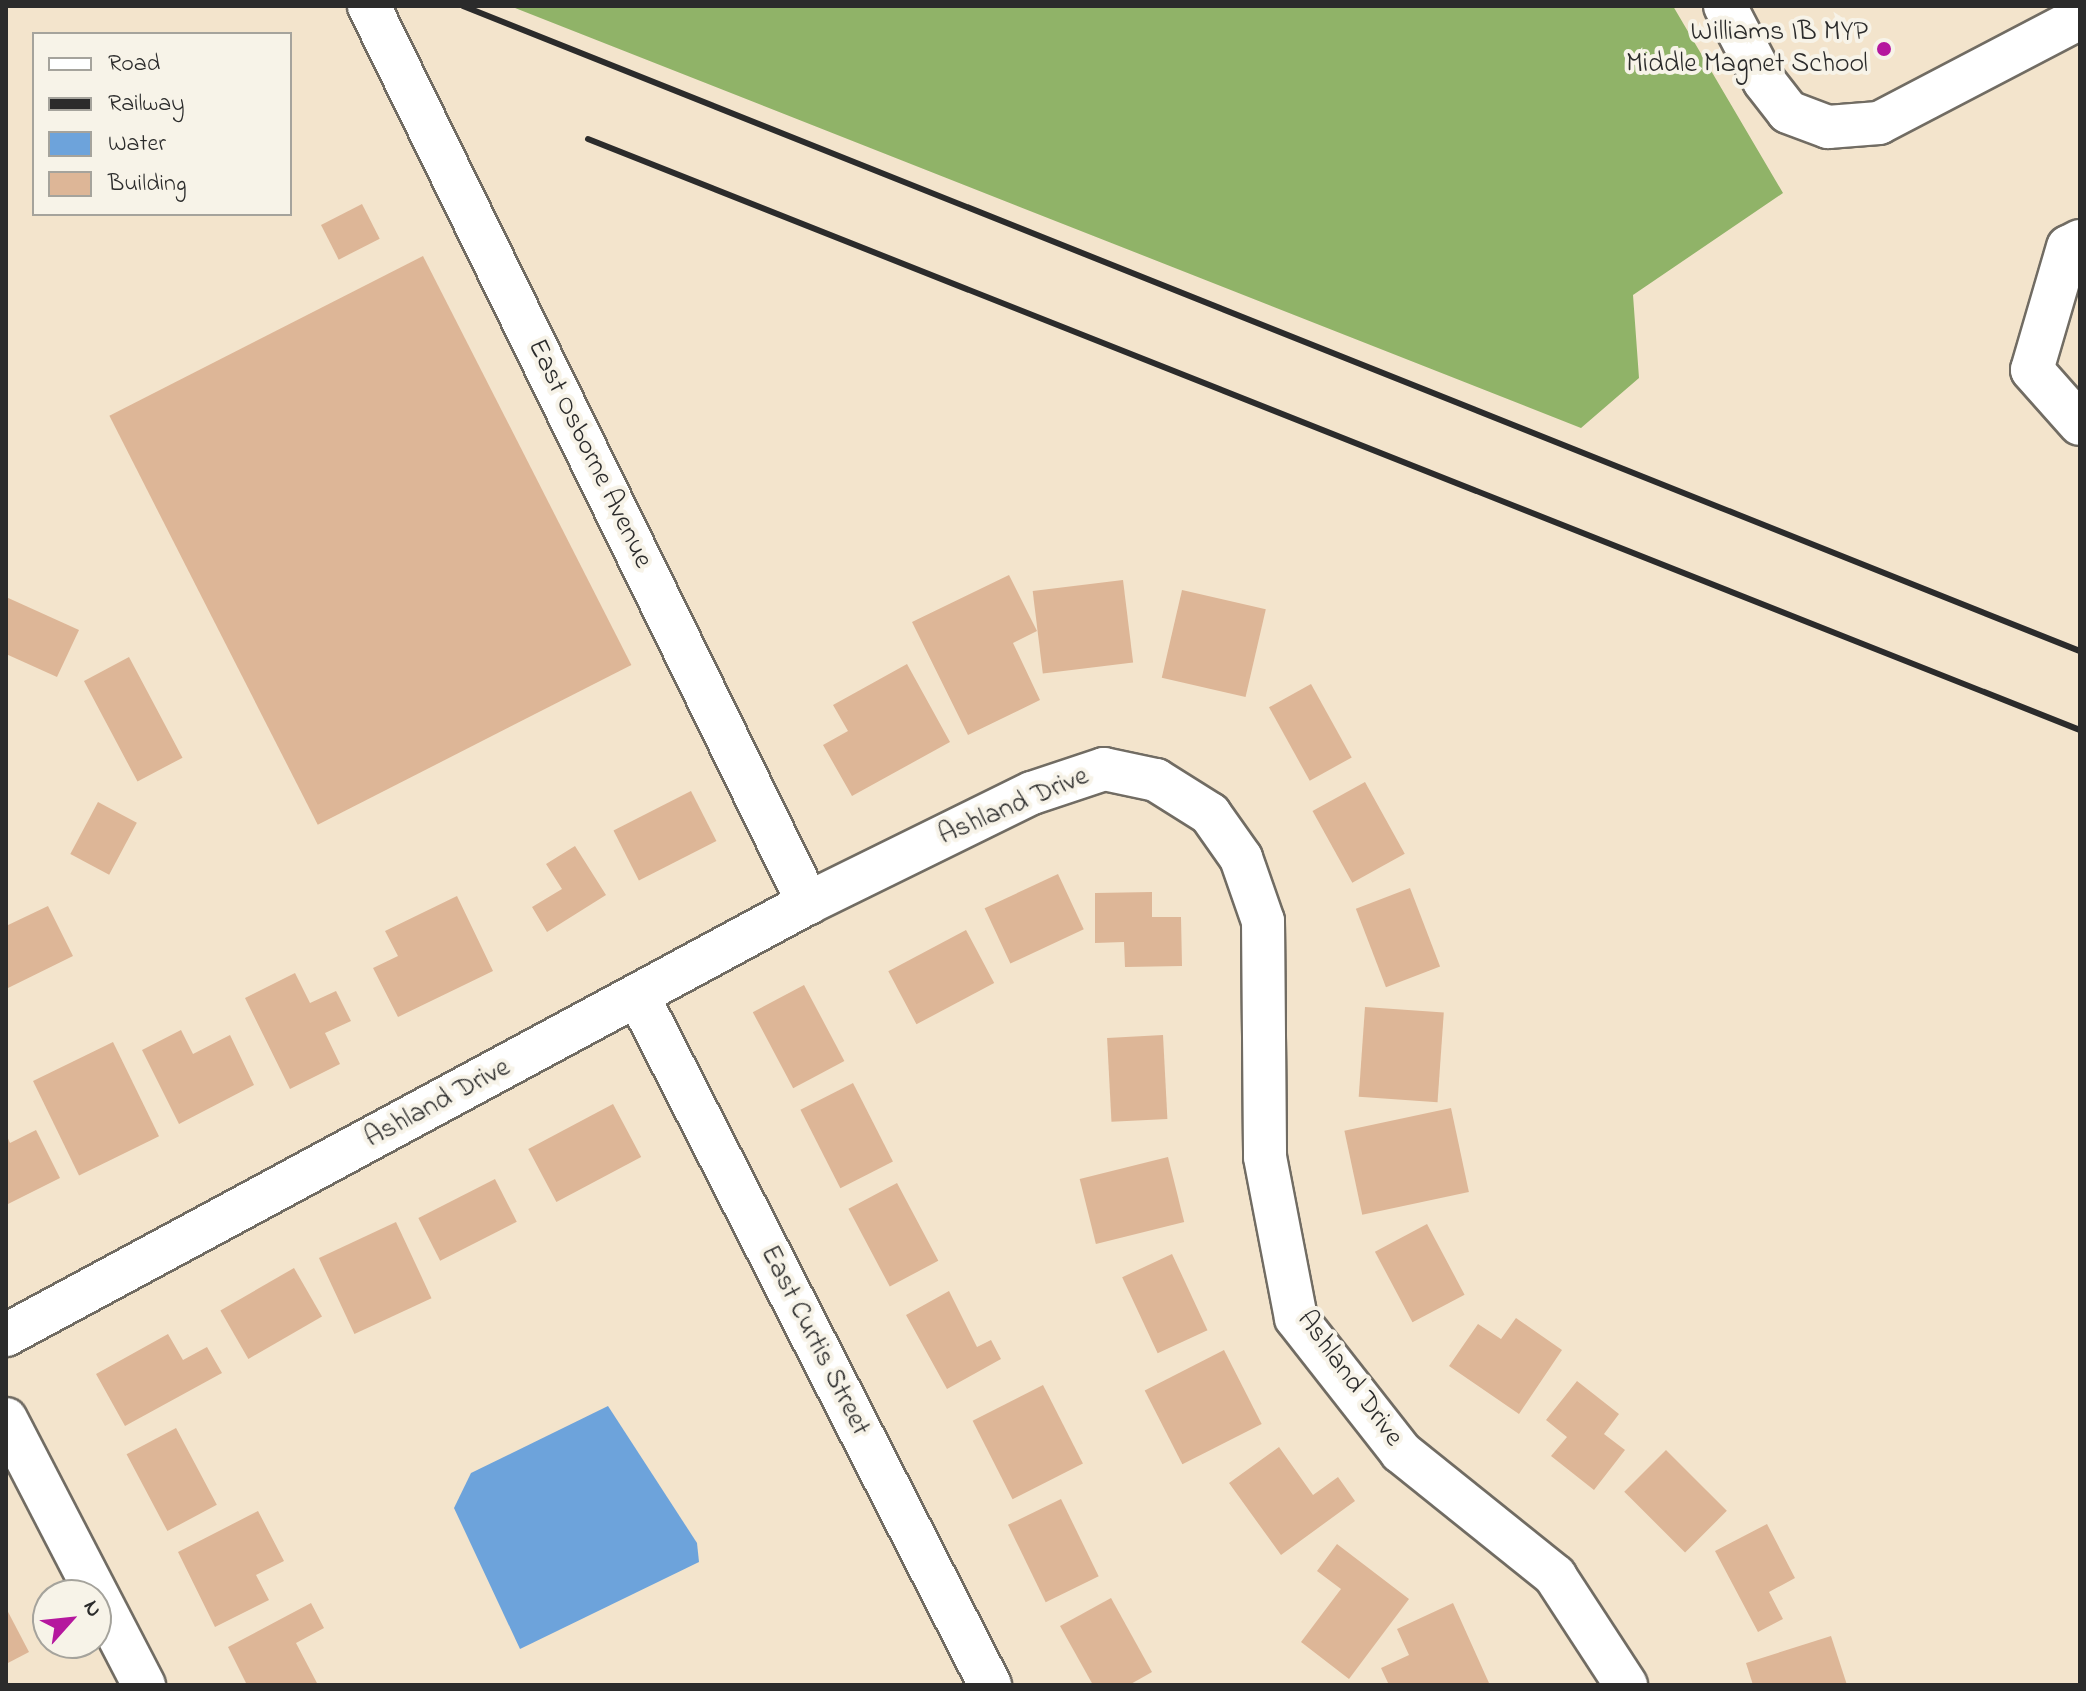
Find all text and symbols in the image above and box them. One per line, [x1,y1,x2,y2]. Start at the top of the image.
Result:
place label: Williams IB MYP Middle Magnet School [1626,16,1868,82]
legend [32,32,292,216]
marker: Williams IB MYP Middle Magnet School [1875,40,1893,58]
text: Road [108,47,160,82]
text: Railway [108,87,185,122]
text: Water [108,127,166,162]
text: Building [108,167,187,202]
street label: East Osborne Avenue [519,334,659,574]
street label: Ashland Drive [934,760,1094,854]
street label: Ashland Drive [360,1052,516,1156]
street label: East Curtis Street [752,1240,876,1442]
street label: Ashland Drive [1288,1305,1410,1453]
north arrow [32,1579,112,1659]
text: N [74,1595,109,1623]

